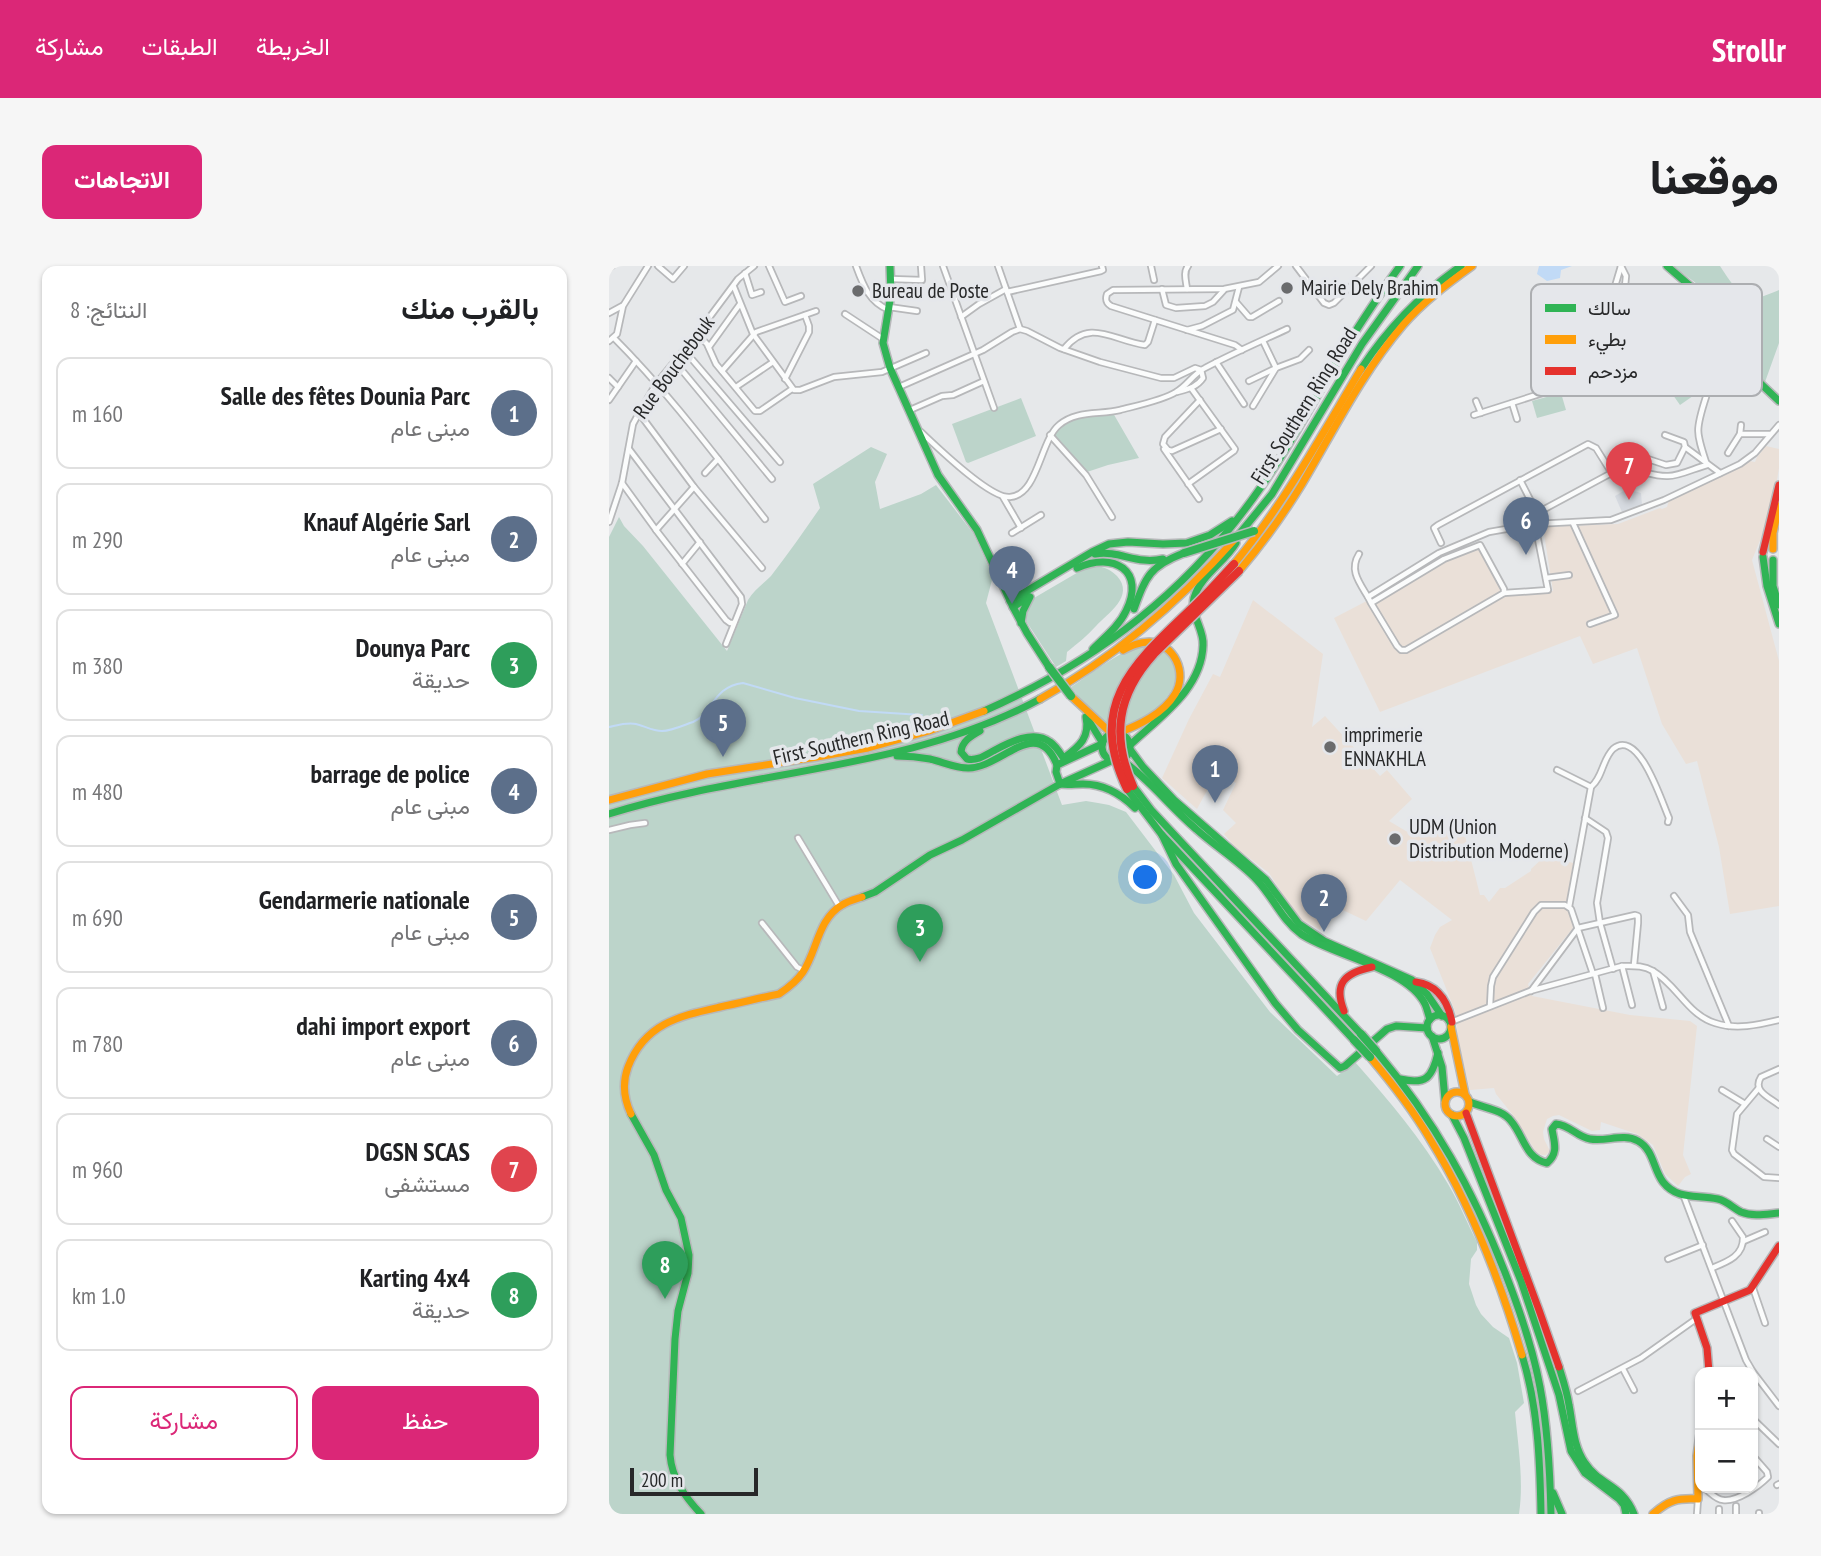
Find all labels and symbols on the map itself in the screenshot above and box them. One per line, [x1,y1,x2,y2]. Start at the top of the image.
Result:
place label: Mairie Dely Brahim [1301,274,1439,301]
place label: Bureau de Poste [872,277,989,304]
marker: Mairie Dely Brahim [1279,280,1295,296]
marker: Bureau de Poste [850,283,866,299]
legend [1531,284,1762,396]
text: سالك [1588,296,1631,320]
street label: Rue Bouchebouk [627,310,720,424]
street label: First Southern Ring Road [1244,322,1363,489]
text: بطيء [1588,327,1626,355]
text: مزدحم [1588,359,1638,384]
pin: 7 [1606,442,1652,500]
pin: 6 [1503,497,1549,555]
pin: 4 [989,546,1035,604]
pin: 5 [700,699,746,757]
street label: First Southern Ring Road [770,704,952,771]
place label: imprimerie ENNAKHLA [1344,721,1426,772]
marker: imprimerie ENNAKHLA [1322,739,1338,755]
pin: 1 [1192,745,1238,803]
place label: UDM (Union Distribution Moderne) [1409,813,1568,864]
marker: UDM (Union Distribution Moderne) [1387,831,1403,847]
your location [1128,860,1162,894]
pin: 2 [1301,874,1347,932]
pin: 3 [897,904,943,962]
pin: 8 [642,1241,688,1299]
scale bar [630,1465,758,1497]

